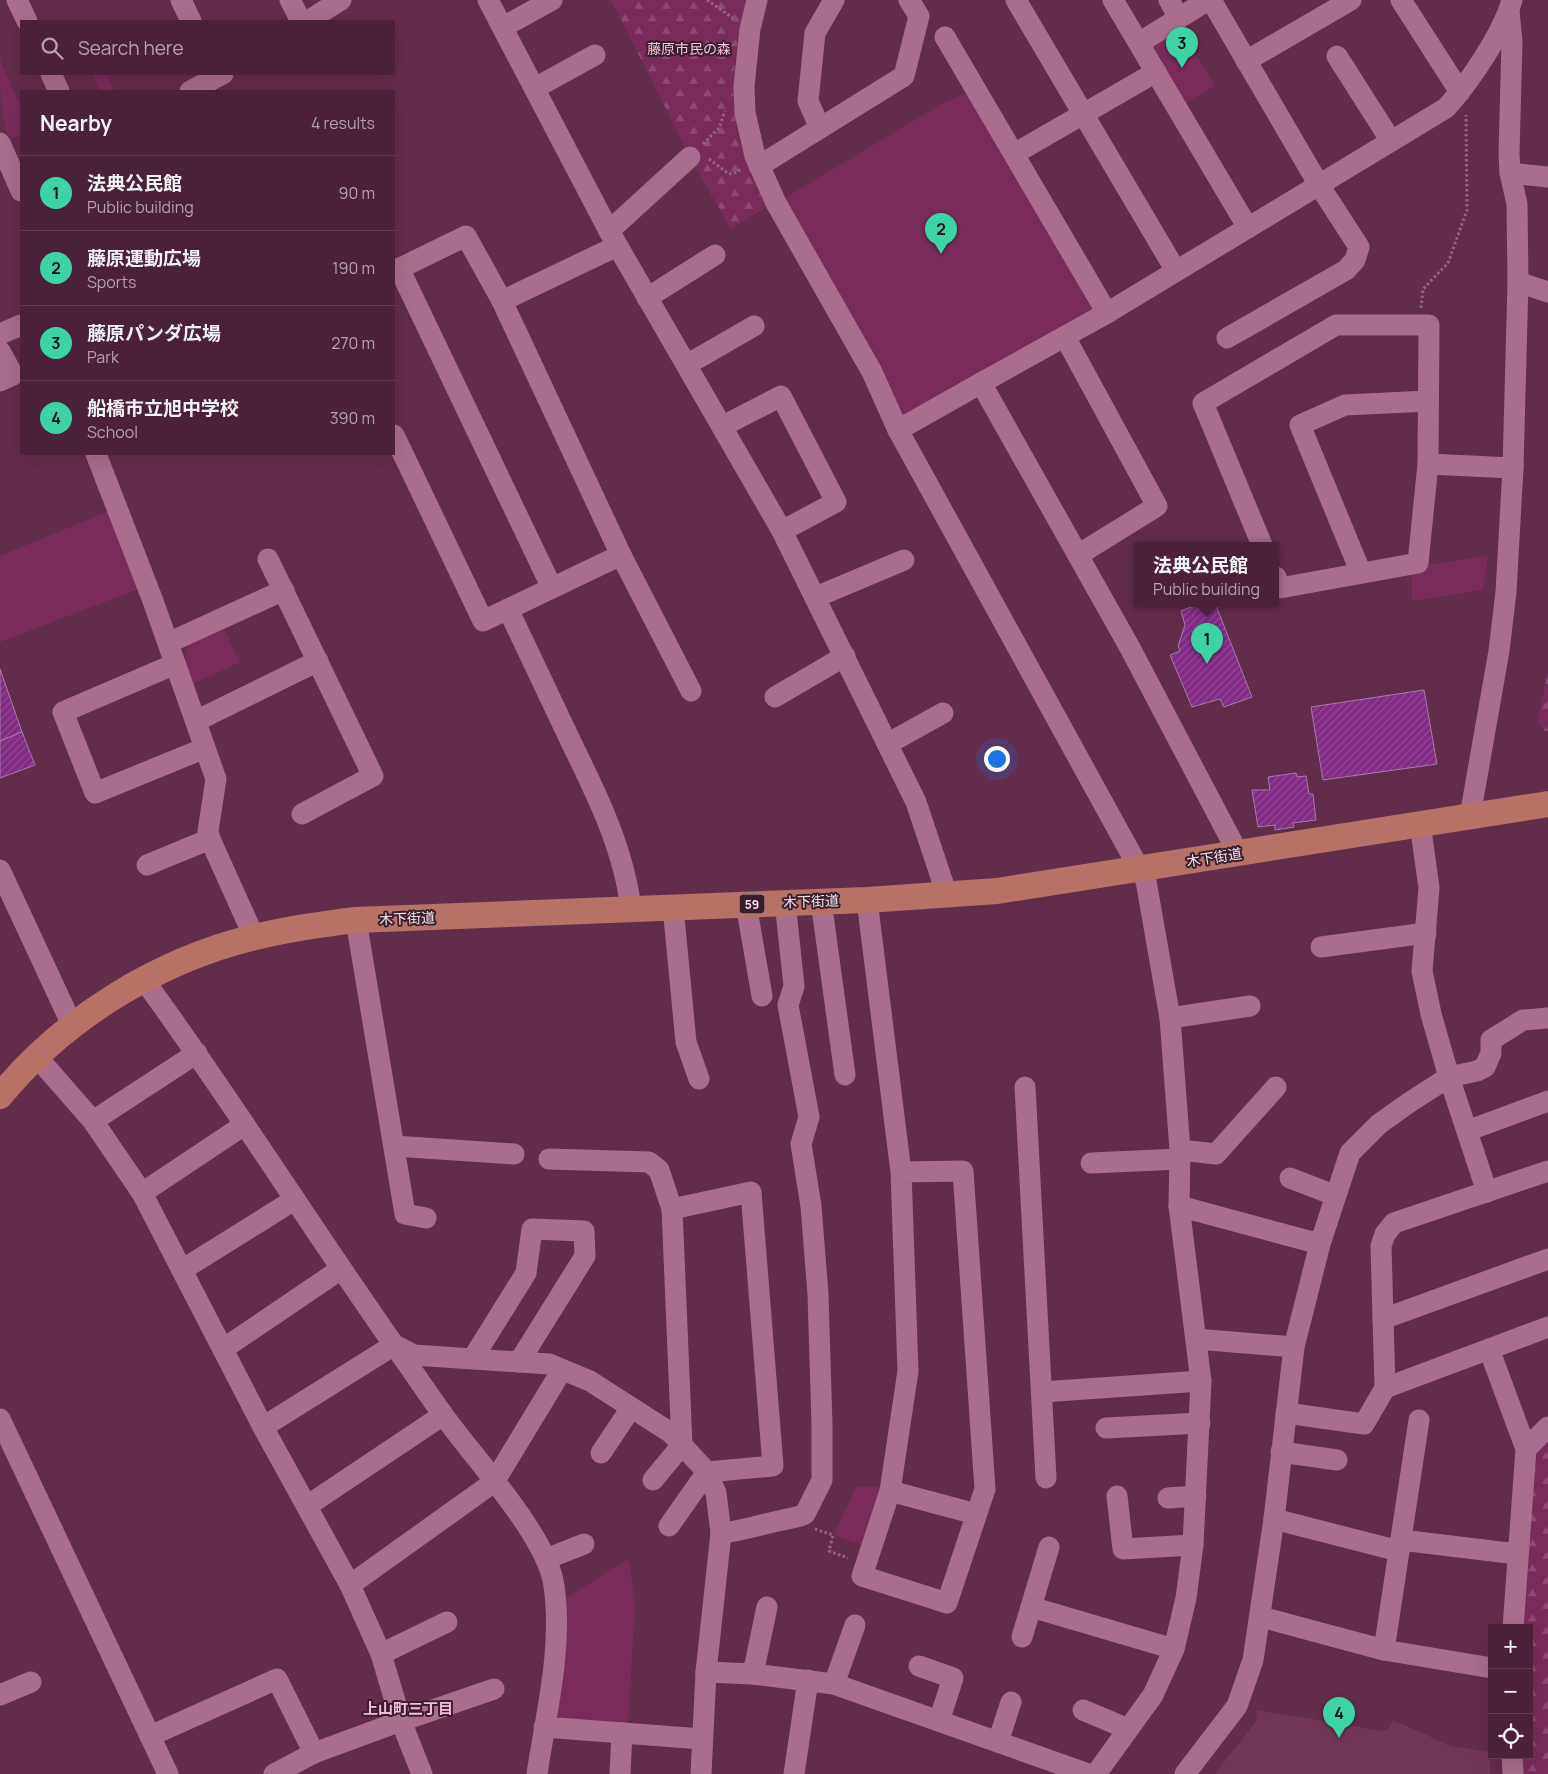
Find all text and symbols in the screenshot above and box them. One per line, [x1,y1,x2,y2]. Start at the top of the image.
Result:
search box [20,20,395,75]
pin: 3 [1166,27,1198,68]
icon: search [38,34,66,62]
text: Search here [78,35,184,61]
park label: 藤原市民の森 [647,39,731,58]
text: Nearby [40,109,112,137]
text: 4 results [311,112,375,134]
text: 法典公民館 [87,170,182,196]
text: 1 [52,182,60,204]
text: 90 m [339,182,375,204]
text: Public building [87,196,194,218]
pin: 2 [925,213,957,254]
text: 藤原運動広場 [87,245,201,271]
text: 2 [51,257,61,279]
text: 190 m [332,257,375,279]
text: Sports [87,271,136,293]
text: 藤原パンダ広場 [87,320,221,346]
text: 3 [51,332,61,354]
text: 270 m [331,332,375,354]
text: Park [87,346,119,368]
text: 船橋市立旭中学校 [87,395,239,421]
text: 4 [51,407,61,429]
text: 390 m [330,407,375,429]
text: School [87,421,138,443]
popup [1134,542,1279,607]
text: 法典公民館 [1153,552,1248,578]
text: Public building [1153,578,1260,600]
pin: 1 [1191,623,1223,664]
your location [984,746,1010,772]
street label: 木下街道 [1185,843,1243,871]
street label: 木下街道 [783,891,839,911]
road number: 59 [740,894,764,914]
street label: 木下街道 [379,908,435,928]
map controls [1488,1624,1533,1759]
button: + [1488,1624,1533,1669]
button: − [1488,1669,1533,1714]
pin: 4 [1323,1697,1355,1738]
district label: 上山町三丁目 [363,1698,453,1719]
button: locate [1488,1714,1533,1759]

